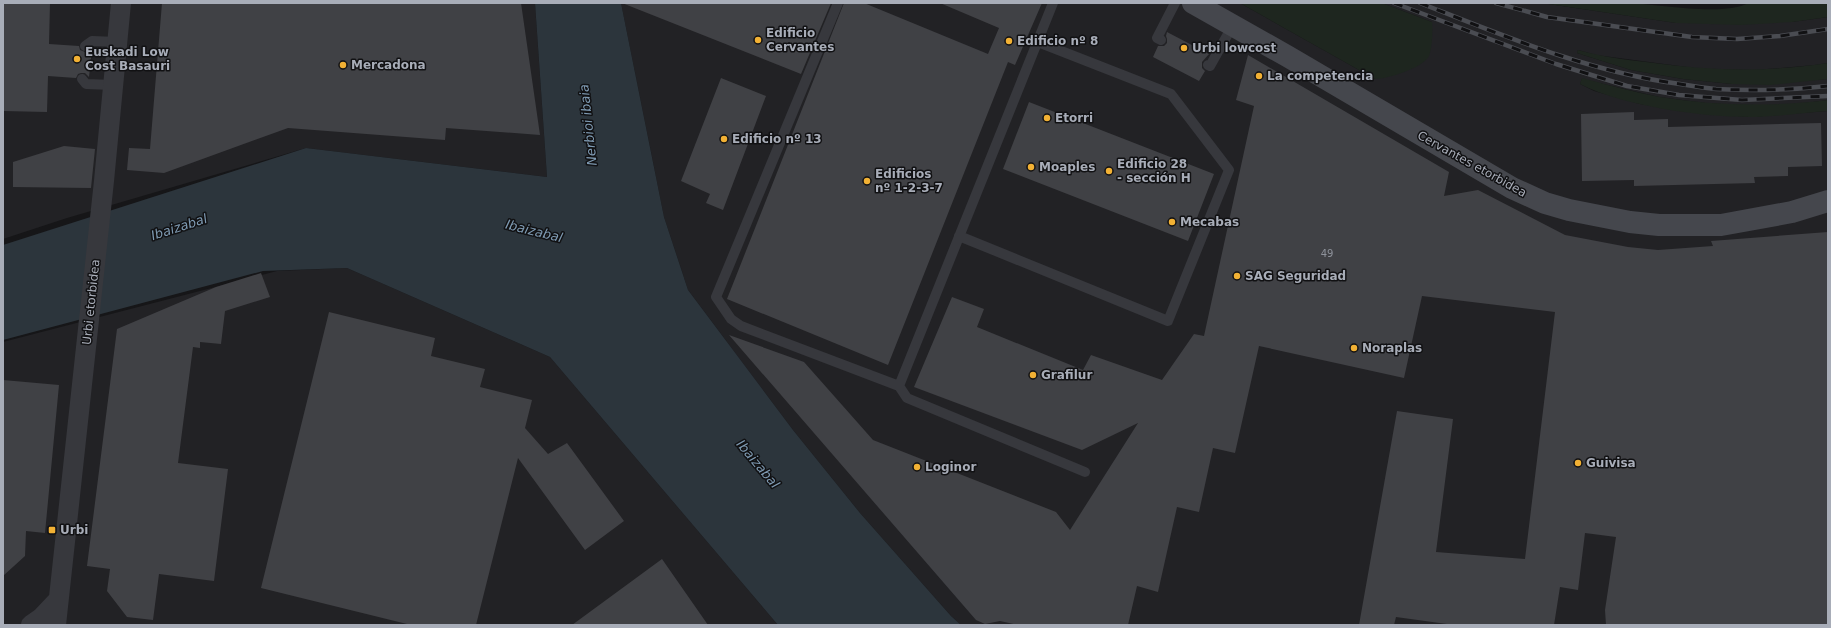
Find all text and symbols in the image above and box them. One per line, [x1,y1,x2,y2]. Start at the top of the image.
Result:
place label: Edificio Cervantes [766,26,834,54]
place label: Edificio nº 8 [1017,34,1098,48]
marker: Edificio Cervantes [753,35,763,45]
marker: Edificio nº 8 [1004,36,1014,46]
place label: Urbi lowcost [1192,41,1276,55]
marker: Urbi lowcost [1179,43,1189,53]
place label: Euskadi Low Cost Basauri [85,45,170,73]
marker: Euskadi Low Cost Basauri [72,54,82,64]
place label: Mercadona [351,58,426,72]
marker: Mercadona [338,60,348,70]
place label: La competencia [1267,69,1373,83]
marker: La competencia [1254,71,1264,81]
water label: Nerbioi ibaia [576,83,600,167]
place label: Etorri [1055,111,1093,125]
marker: Etorri [1042,113,1052,123]
street label: Cervantes etorbidea [1415,128,1529,200]
place label: Edificio nº 13 [732,132,822,146]
marker: Edificio nº 13 [719,134,729,144]
place label: Edificio 28 - sección H [1117,157,1191,185]
place label: Moaples [1039,160,1095,174]
marker: Moaples [1026,162,1036,172]
marker: Edificio 28 - sección H [1104,166,1114,176]
place label: Edificios nº 1-2-3-7 [875,167,943,195]
marker: Edificios nº 1-2-3-7 [862,176,872,186]
water label: Ibaizabal [149,211,209,243]
place label: Mecabas [1180,215,1239,229]
water label: Ibaizabal [504,217,564,245]
marker: Mecabas [1167,217,1177,227]
house number: 49 [1321,248,1333,259]
street label: Urbi etorbidea [80,258,102,346]
place label: SAG Seguridad [1245,269,1346,283]
marker: SAG Seguridad [1232,271,1242,281]
place label: Noraplas [1362,341,1422,355]
marker: Noraplas [1349,343,1359,353]
place label: Grafilur [1041,368,1092,382]
marker: Grafilur [1028,370,1038,380]
water label: Ibaizabal [734,437,783,491]
place label: Guivisa [1586,456,1636,470]
marker: Guivisa [1573,458,1583,468]
place label: Loginor [925,460,976,474]
marker: Loginor [912,462,922,472]
place label: Urbi [60,523,88,537]
marker: Urbi [47,525,57,535]

